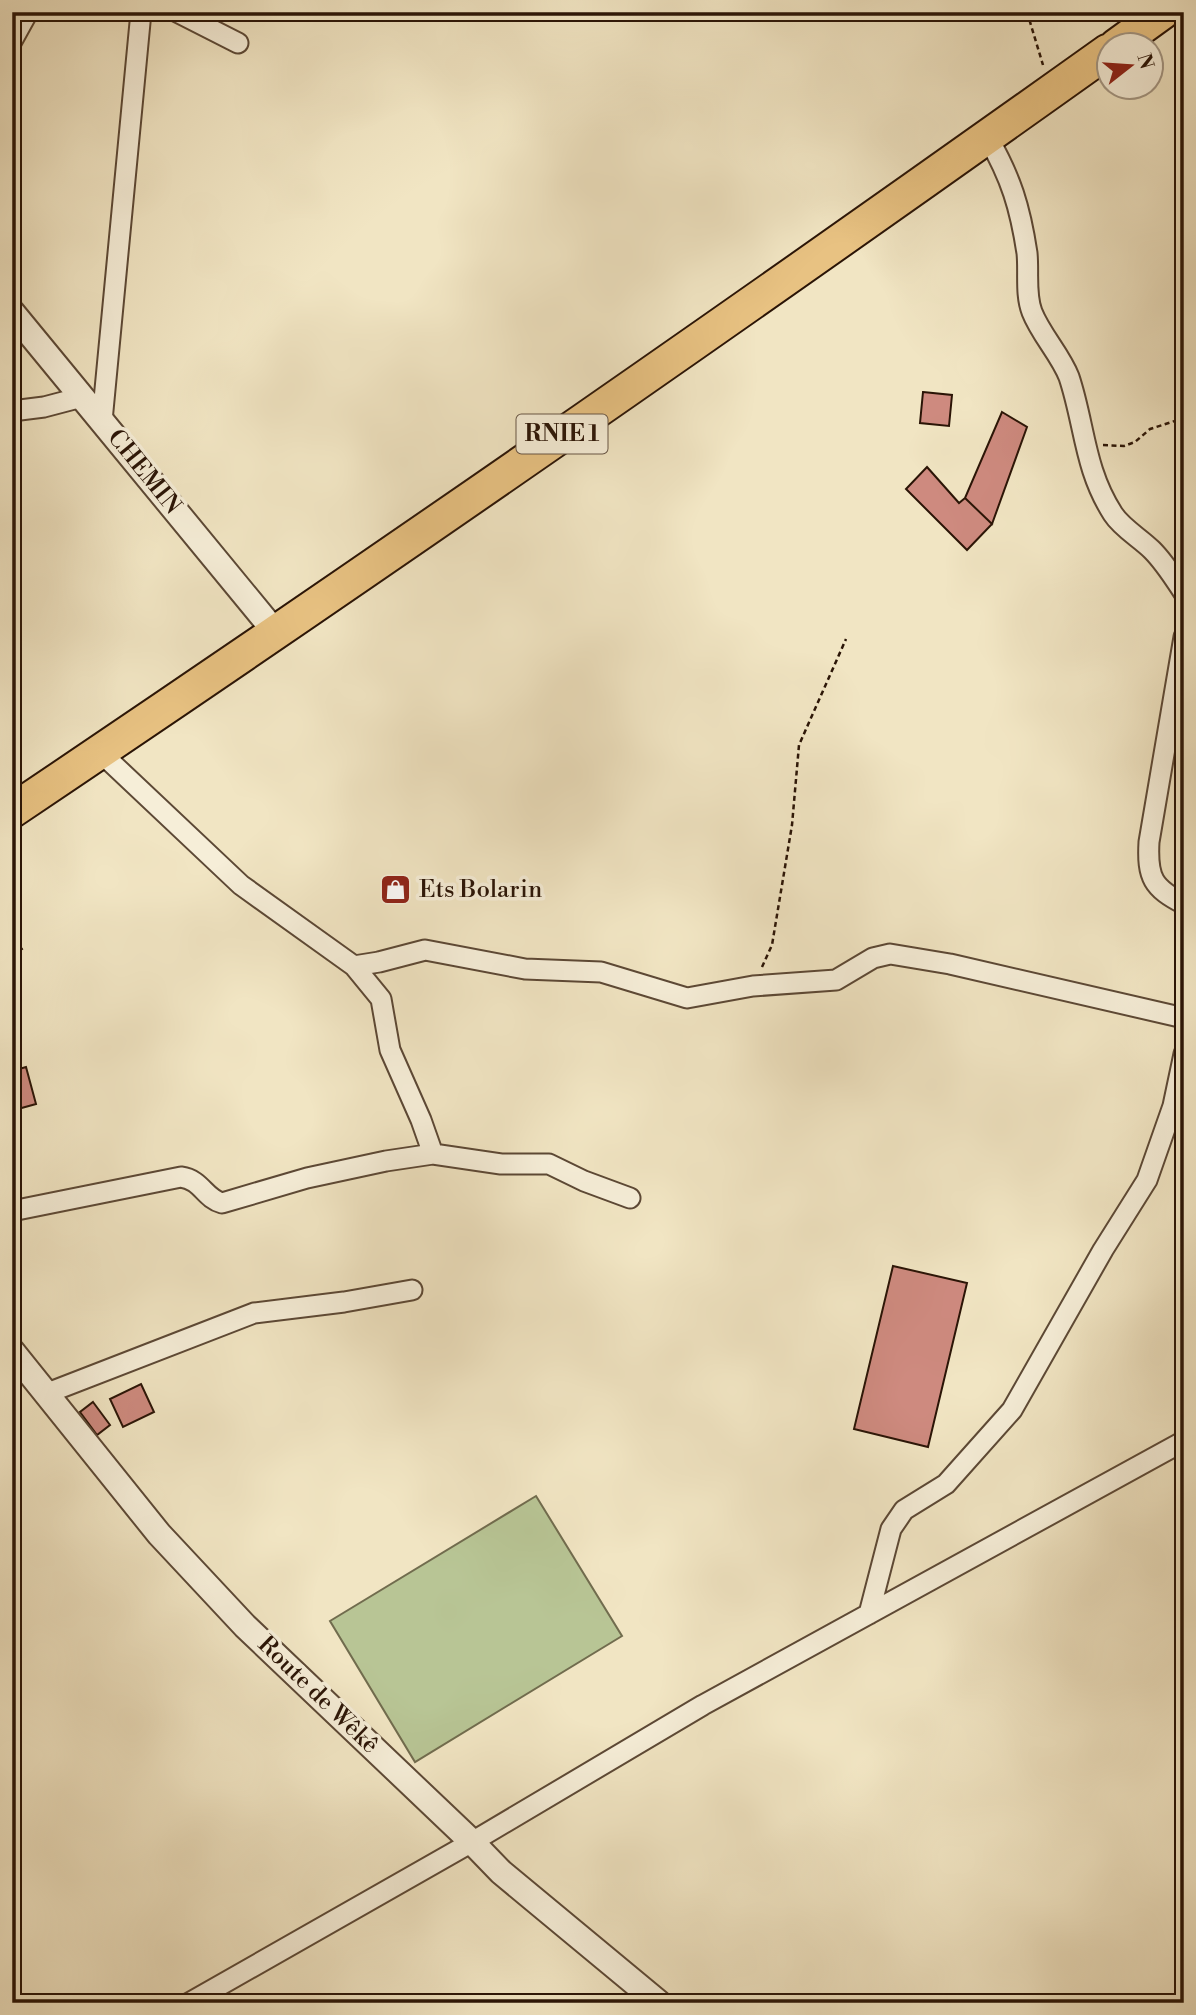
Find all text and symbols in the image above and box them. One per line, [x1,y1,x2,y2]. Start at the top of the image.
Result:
north arrow [1094,32,1164,102]
text: N [1132,51,1159,72]
road number: RNIE 1 [516,414,608,454]
street label: CHEMIN [101,423,187,521]
shop icon: Ets Bolarin [379,873,413,907]
place label: Ets Bolarin [419,875,542,905]
street label: Route de Wêkê [251,1630,385,1760]

